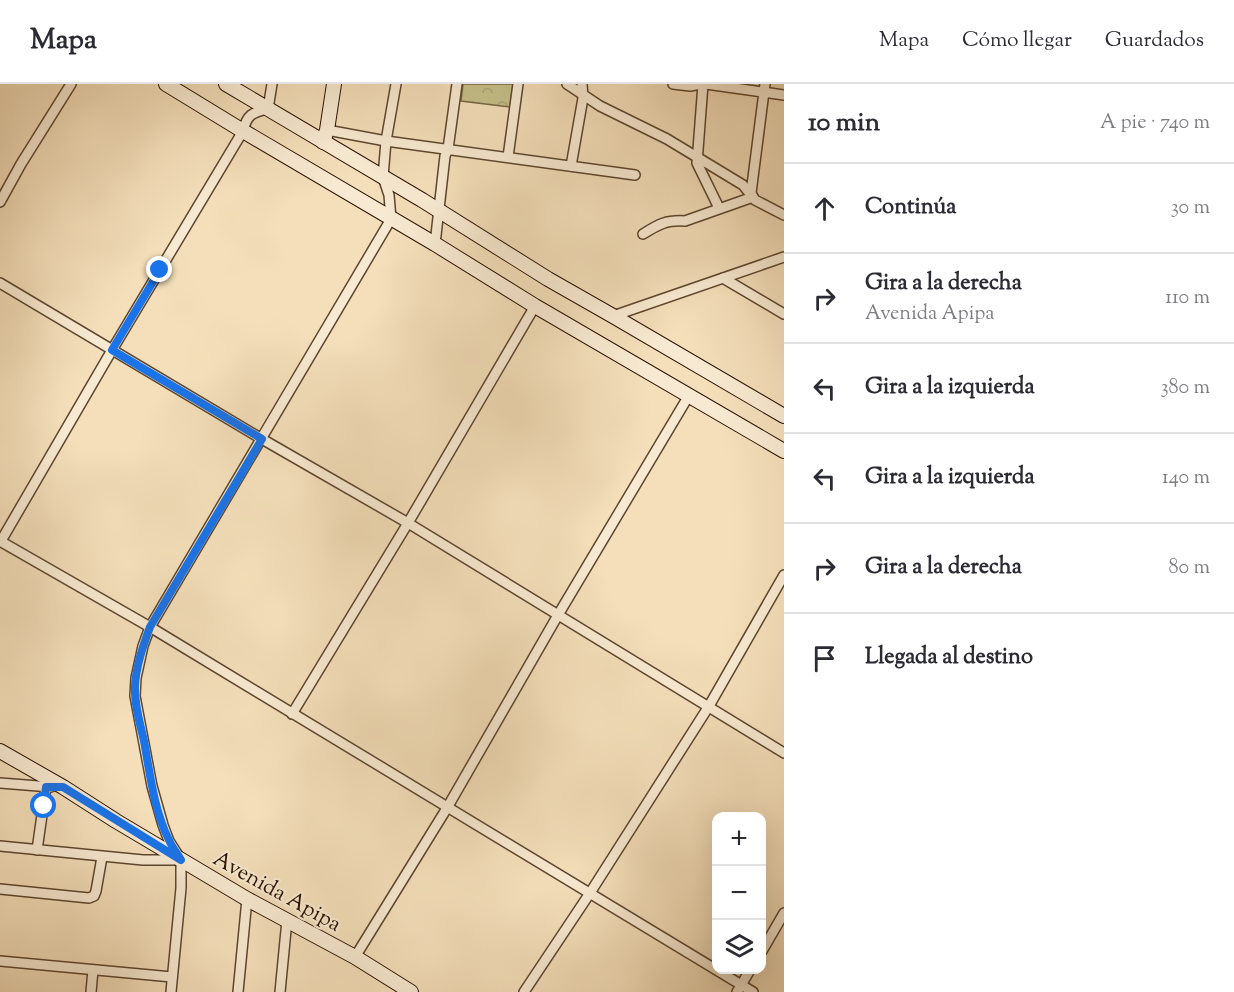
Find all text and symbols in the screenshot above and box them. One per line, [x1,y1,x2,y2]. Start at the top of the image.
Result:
text: Mapa [30,21,97,61]
text: Mapa [879,26,929,56]
text: Cómo llegar [962,26,1072,56]
text: Guardados [1105,26,1204,56]
text: 10 min [808,105,880,142]
text: A pie · 740 m [1100,109,1210,138]
icon: ahead [808,192,841,225]
text: Continúa [865,192,956,224]
text: 30 m [1171,194,1210,223]
route end [146,256,172,282]
text: Gira a la derecha [865,268,1022,300]
icon: right [808,282,841,315]
text: 110 m [1165,284,1210,313]
text: Avenida Apipa [865,300,995,329]
icon: left [808,372,841,405]
text: Gira a la izquierda [865,372,1035,404]
text: 380 m [1161,374,1210,403]
icon: left [808,462,841,495]
text: Gira a la izquierda [865,462,1035,494]
text: 140 m [1162,464,1210,493]
icon: right [808,552,841,585]
text: Gira a la derecha [865,552,1022,584]
text: 80 m [1169,554,1210,583]
icon: arrive [808,642,841,675]
text: Llegada al destino [865,642,1033,674]
route start [30,792,56,818]
map controls [712,812,766,974]
button: + [712,812,766,866]
street label: Avenida Apipa [206,844,347,941]
button: − [712,866,766,920]
button: layers [712,920,766,974]

